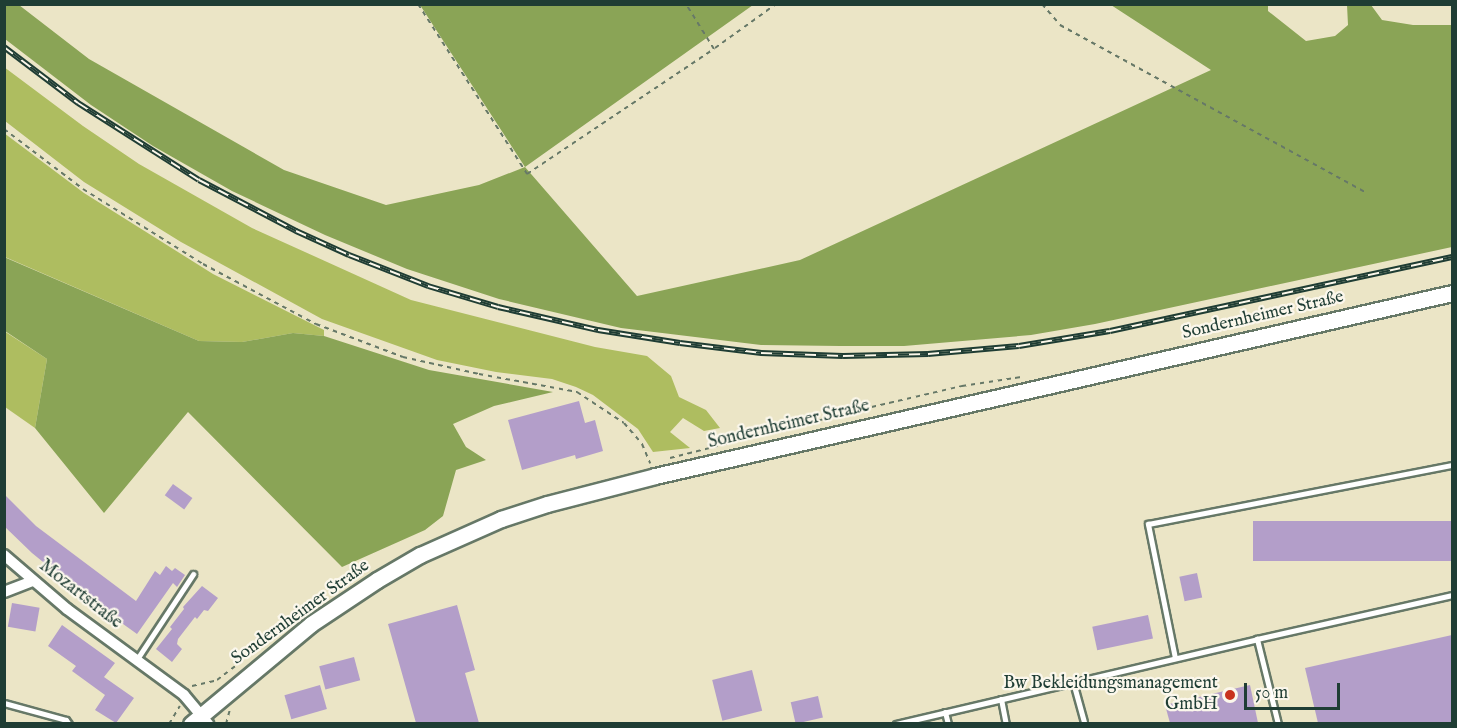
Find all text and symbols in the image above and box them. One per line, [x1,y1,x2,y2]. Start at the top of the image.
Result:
street label: Sondernheimer Straße [1180,287,1346,345]
street label: Sondernheimer Straße [706,396,872,454]
street label: Mozartstraße [34,556,126,634]
street label: Sondernheimer Straße [228,556,374,670]
scale bar [1247,671,1343,709]
place label: Bw Bekleidungsmanagement GmbH [1003,674,1218,716]
text: 50 m [1255,682,1288,705]
marker: Bw Bekleidungsmanagement GmbH [1223,688,1237,702]

